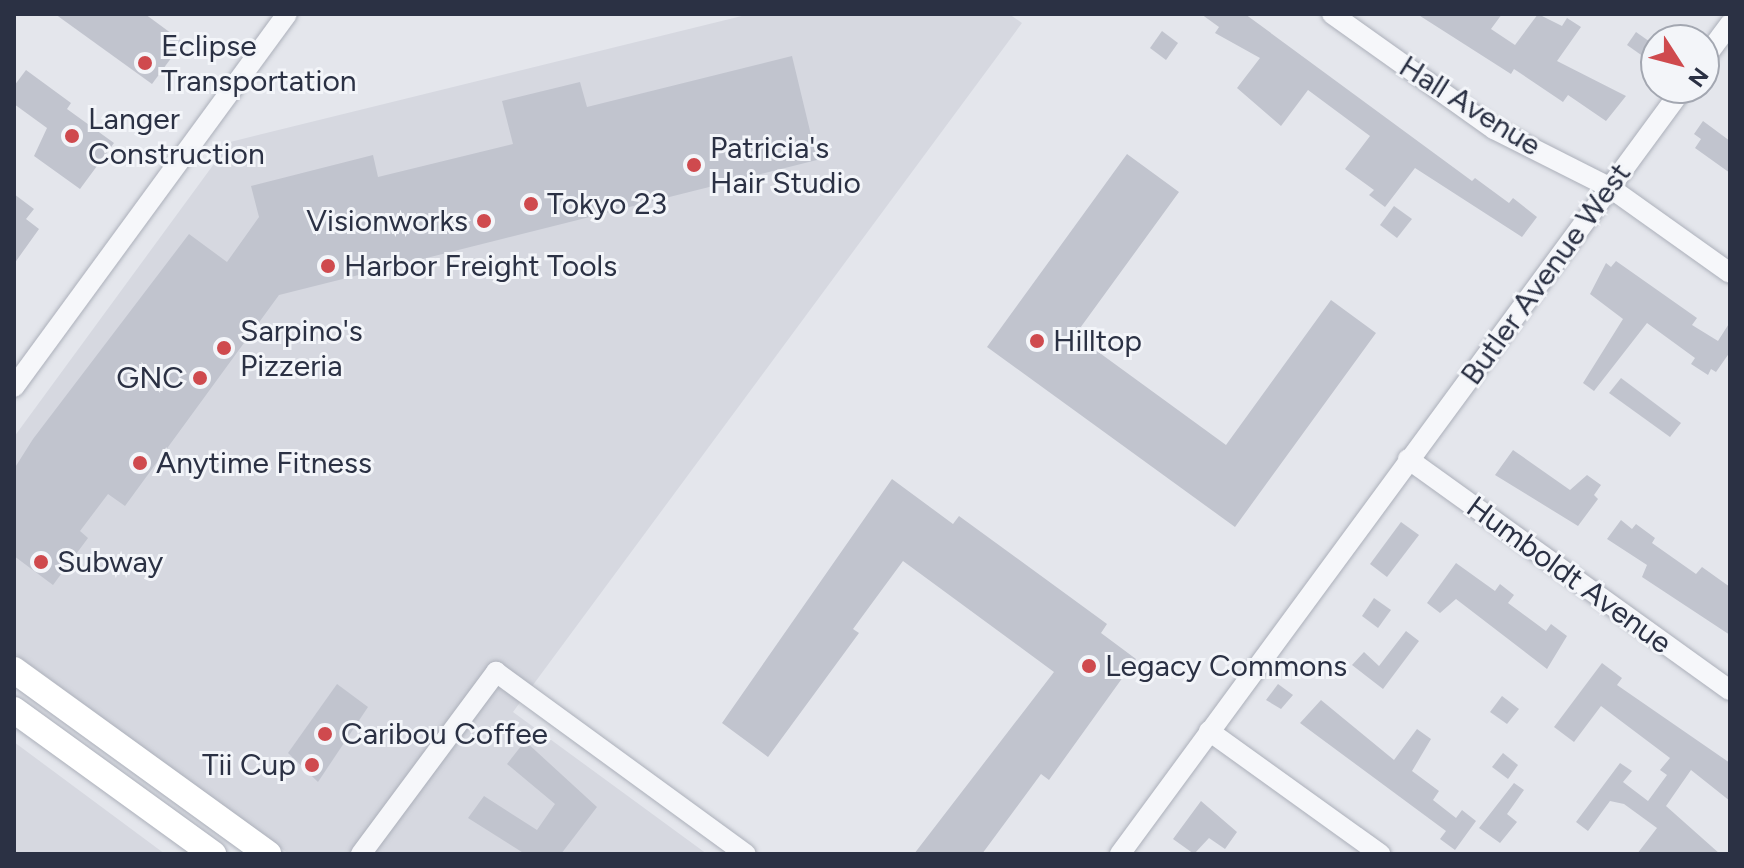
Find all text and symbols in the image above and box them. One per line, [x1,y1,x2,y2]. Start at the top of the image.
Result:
north arrow [1640,24,1720,104]
place label: Eclipse Transportation [161,28,357,98]
street label: Hall Avenue [1393,48,1547,164]
marker: Eclipse Transportation [136,54,154,72]
text: N [1682,62,1714,92]
place label: Langer Construction [88,101,265,172]
marker: Langer Construction [63,127,81,145]
place label: Patricia's Hair Studio [710,130,861,200]
marker: Patricia's Hair Studio [685,156,703,174]
street label: Butler Avenue West [1454,156,1638,392]
place label: Tokyo 23 [547,186,667,222]
marker: Tokyo 23 [522,195,540,213]
place label: Visionworks [306,203,468,239]
marker: Visionworks [475,212,493,230]
place label: Harbor Freight Tools [344,248,617,284]
marker: Harbor Freight Tools [319,257,337,275]
place label: Sarpino's Pizzeria [240,313,363,384]
place label: Hilltop [1053,323,1142,359]
marker: Hilltop [1028,332,1046,350]
marker: Sarpino's Pizzeria [215,339,233,357]
place label: GNC [116,360,184,396]
marker: GNC [191,369,209,387]
place label: Anytime Fitness [156,445,372,481]
marker: Anytime Fitness [131,454,149,472]
street label: Humboldt Avenue [1460,489,1678,661]
place label: Subway [57,544,163,580]
marker: Subway [32,553,50,571]
place label: Legacy Commons [1105,648,1347,684]
marker: Legacy Commons [1080,657,1098,675]
place label: Caribou Coffee [341,716,548,752]
marker: Caribou Coffee [316,725,334,743]
place label: Tii Cup [202,747,296,783]
marker: Tii Cup [303,756,321,774]

